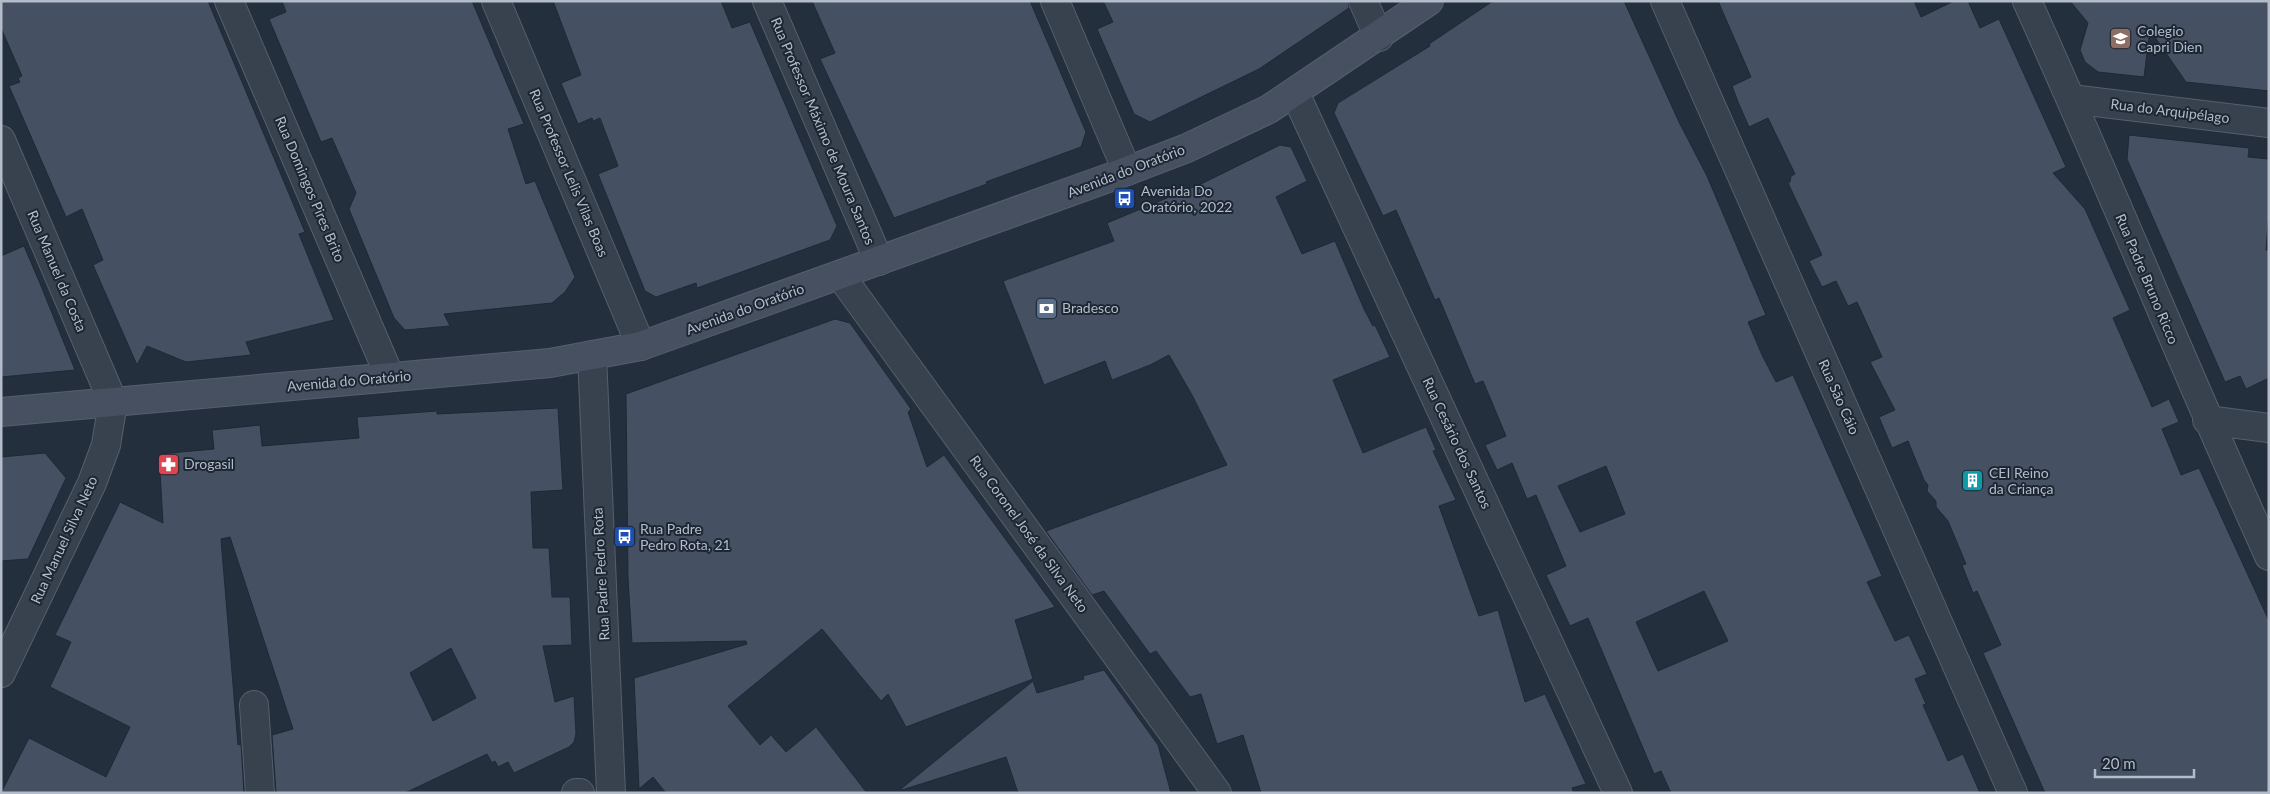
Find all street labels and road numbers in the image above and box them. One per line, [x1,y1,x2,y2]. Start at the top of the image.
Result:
street label: Rua Professor Máximo de Moura Santos [768,15,879,247]
street label: Rua Professor Lelis Vilas Boas [526,86,613,259]
street label: Rua do Arquipélago [2110,95,2231,126]
street label: Rua Domingos Pires Brito [272,113,349,264]
street label: Avenida do Oratório [1065,140,1187,201]
street label: Rua Manuel da Costa [24,208,91,334]
street label: Rua Padre Bruno Ricco [2112,211,2183,347]
street label: Avenida do Oratório [683,279,806,338]
street label: Rua São Cáio [1815,357,1864,437]
street label: Avenida do Oratório [286,367,412,394]
street label: Rua Cesário dos Santos [1420,374,1495,511]
street label: Rua Coronel José da Silva Neto [967,452,1092,616]
street label: Rua Manuel Silva Neto [26,473,101,606]
street label: Rua Padre Pedro Rota [589,507,612,641]

